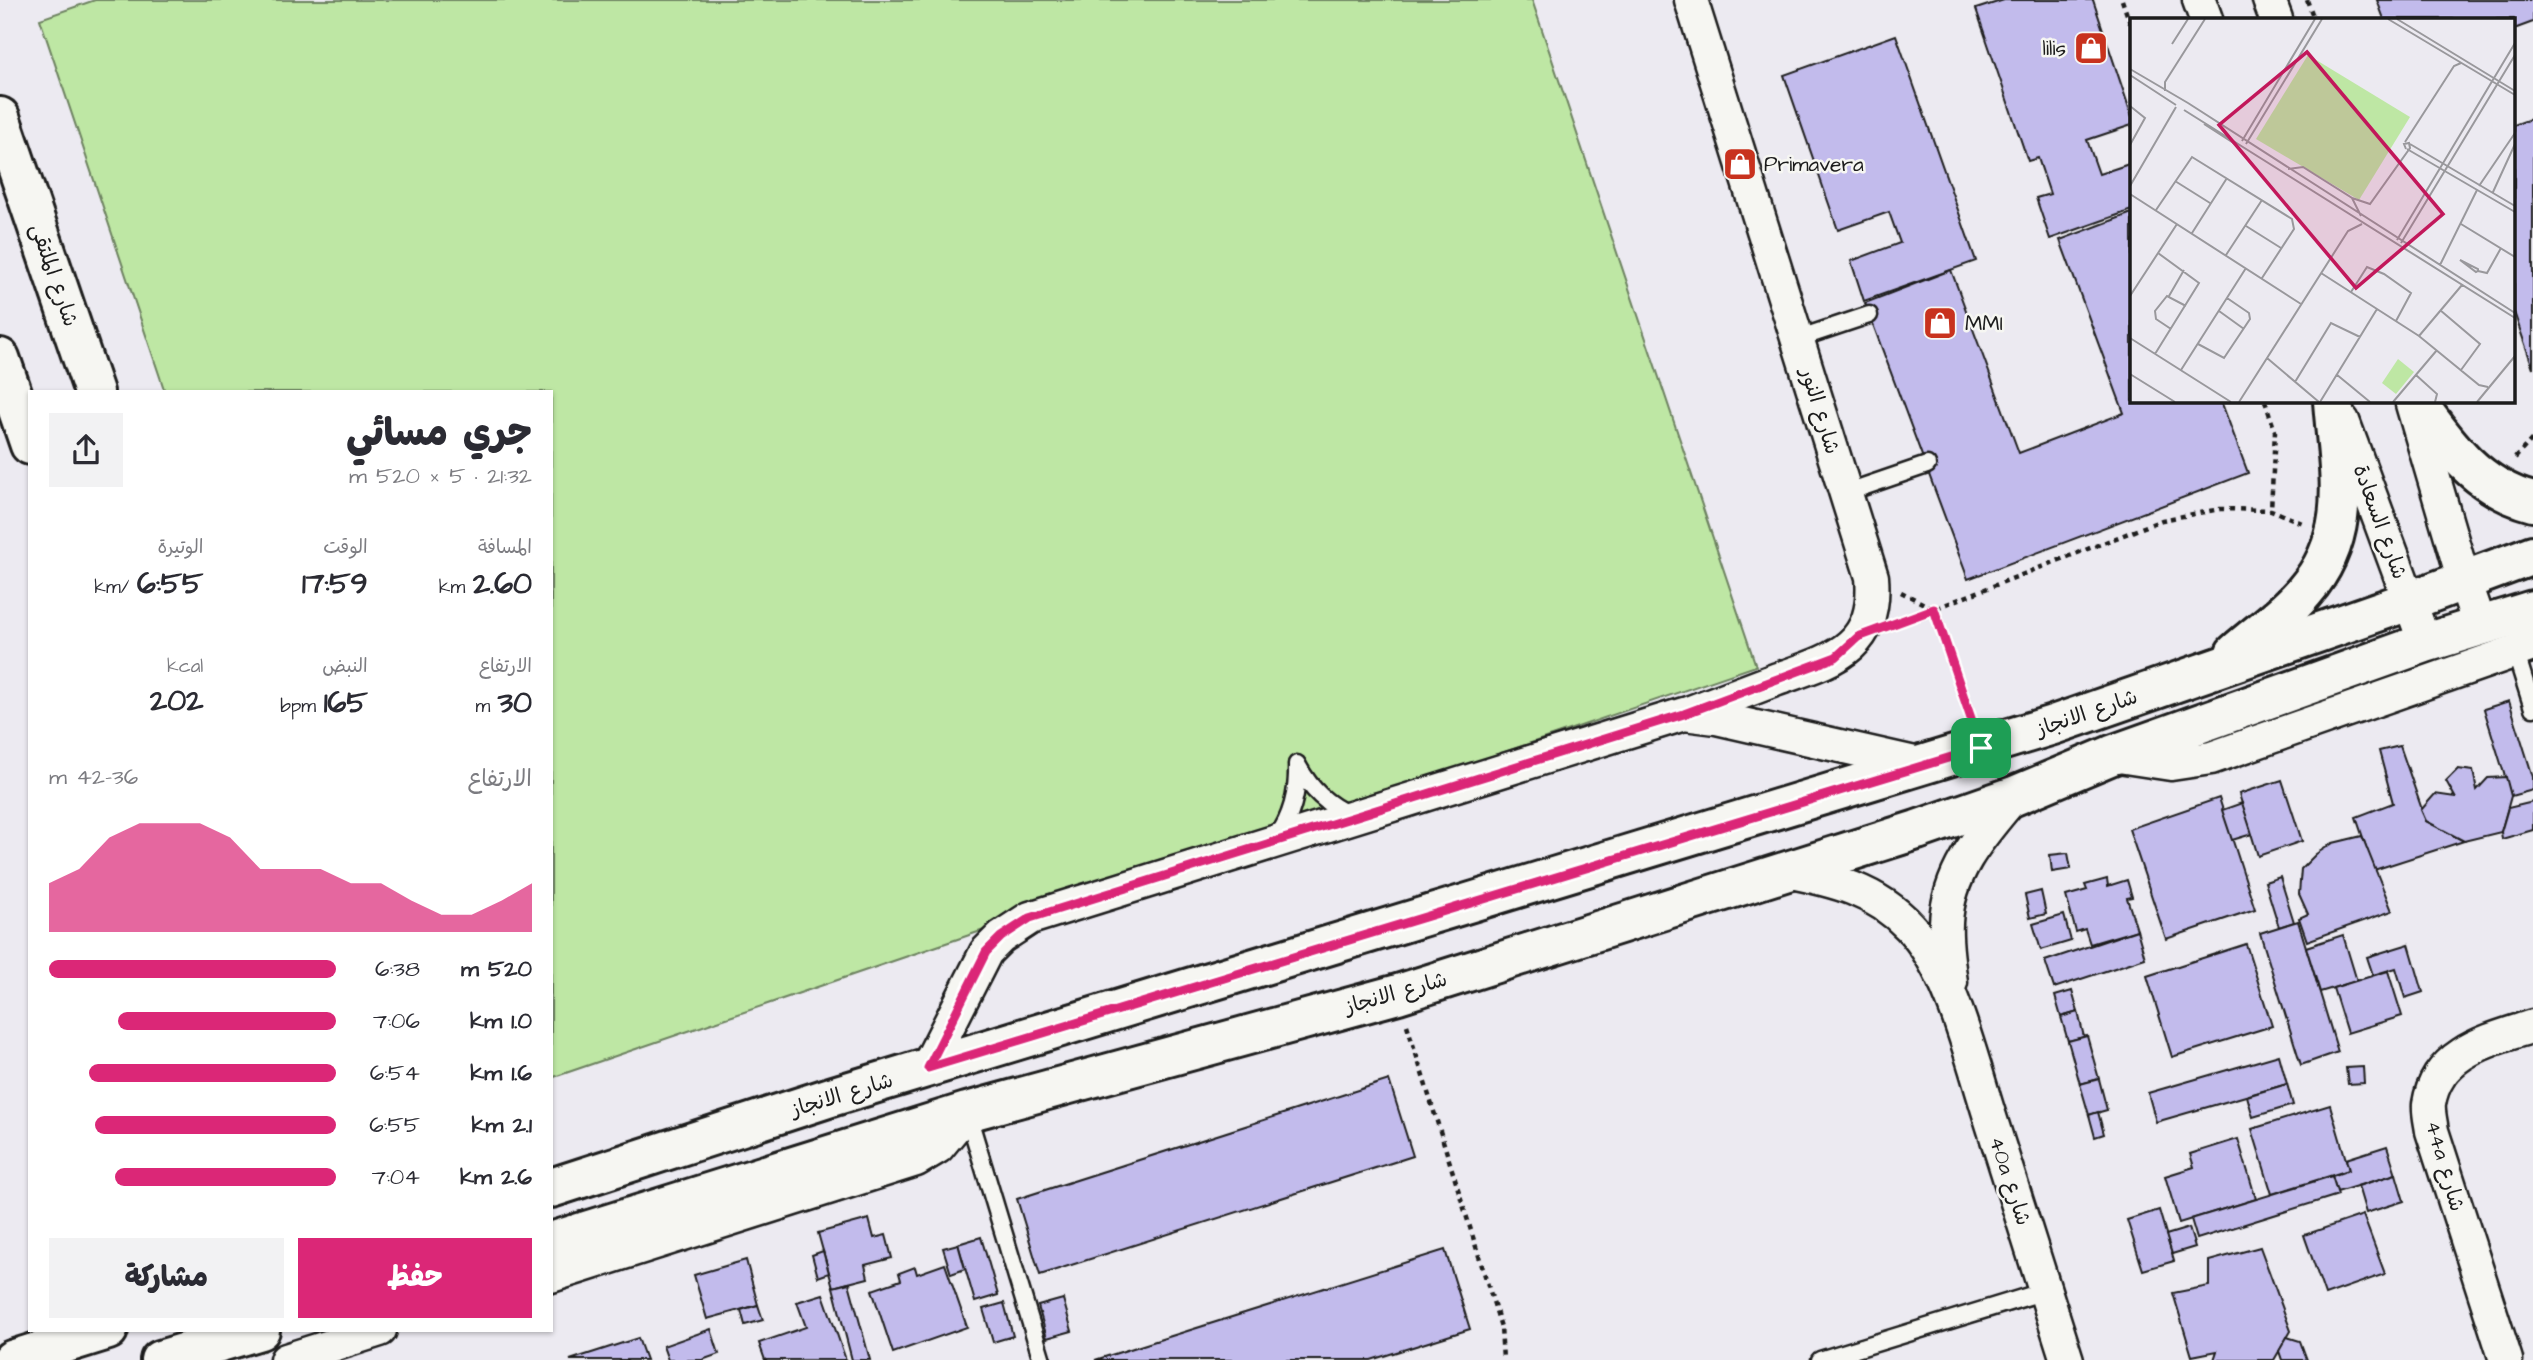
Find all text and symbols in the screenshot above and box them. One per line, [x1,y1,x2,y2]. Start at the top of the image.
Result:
inset map [2130,18,2516,402]
shop icon: lilis [2072,29,2110,67]
place label: lilis [2042,34,2066,63]
shop icon: Primavera [1721,145,1759,183]
place label: Primavera [1764,150,1864,179]
street label: شارع الملتقى [23,220,85,330]
shop icon: MMI [1921,304,1959,342]
place label: MMI [1965,309,2003,338]
street label: شارع النور [1793,363,1847,458]
text: جري مسائي [346,408,532,460]
button: share [49,413,123,487]
text: 21:32 · 5 × 520 m [349,460,532,492]
street label: شارع السعادة [2346,461,2414,583]
text: الوتيرة [157,534,203,561]
text: الوقت [323,534,368,561]
text: المسافة [478,534,532,561]
text: 6:55 [137,563,203,605]
text: 17:59 [302,563,368,605]
text: 2.60 [473,563,532,605]
text: /km [94,574,137,601]
text: km [439,574,473,601]
text: kcal [167,653,203,680]
text: النبض [322,653,368,680]
text: الارتفاع [479,653,532,680]
text: 202 [150,680,203,722]
text: 165 [324,682,368,724]
text: 30 [498,682,532,724]
street label: شارع الانجاز [2031,682,2141,744]
text: bpm [280,693,324,720]
text: m [475,693,498,720]
pin [1951,718,2011,778]
icon: arrive [1962,729,2000,767]
text: 36–42 m [49,761,138,793]
text: الارتفاع [468,763,532,795]
text: 6:38 [375,953,420,985]
text: 520 m [461,953,532,985]
street label: شارع الانجاز [1339,965,1451,1022]
text: 7:06 [373,1005,420,1037]
text: 1.0 km [470,1005,532,1037]
text: 6:54 [370,1057,420,1089]
text: 1.6 km [470,1057,532,1089]
street label: شارع الانجاز [786,1066,897,1125]
text: 6:55 [369,1109,420,1141]
text: 2.1 km [471,1109,532,1141]
street label: 44a شارع [2418,1117,2472,1215]
street label: 40a شارع [1982,1133,2038,1229]
text: 7:04 [372,1161,420,1193]
text: 2.6 km [460,1161,532,1193]
button: مشاركة [49,1238,284,1318]
button: حفظ [298,1238,532,1318]

